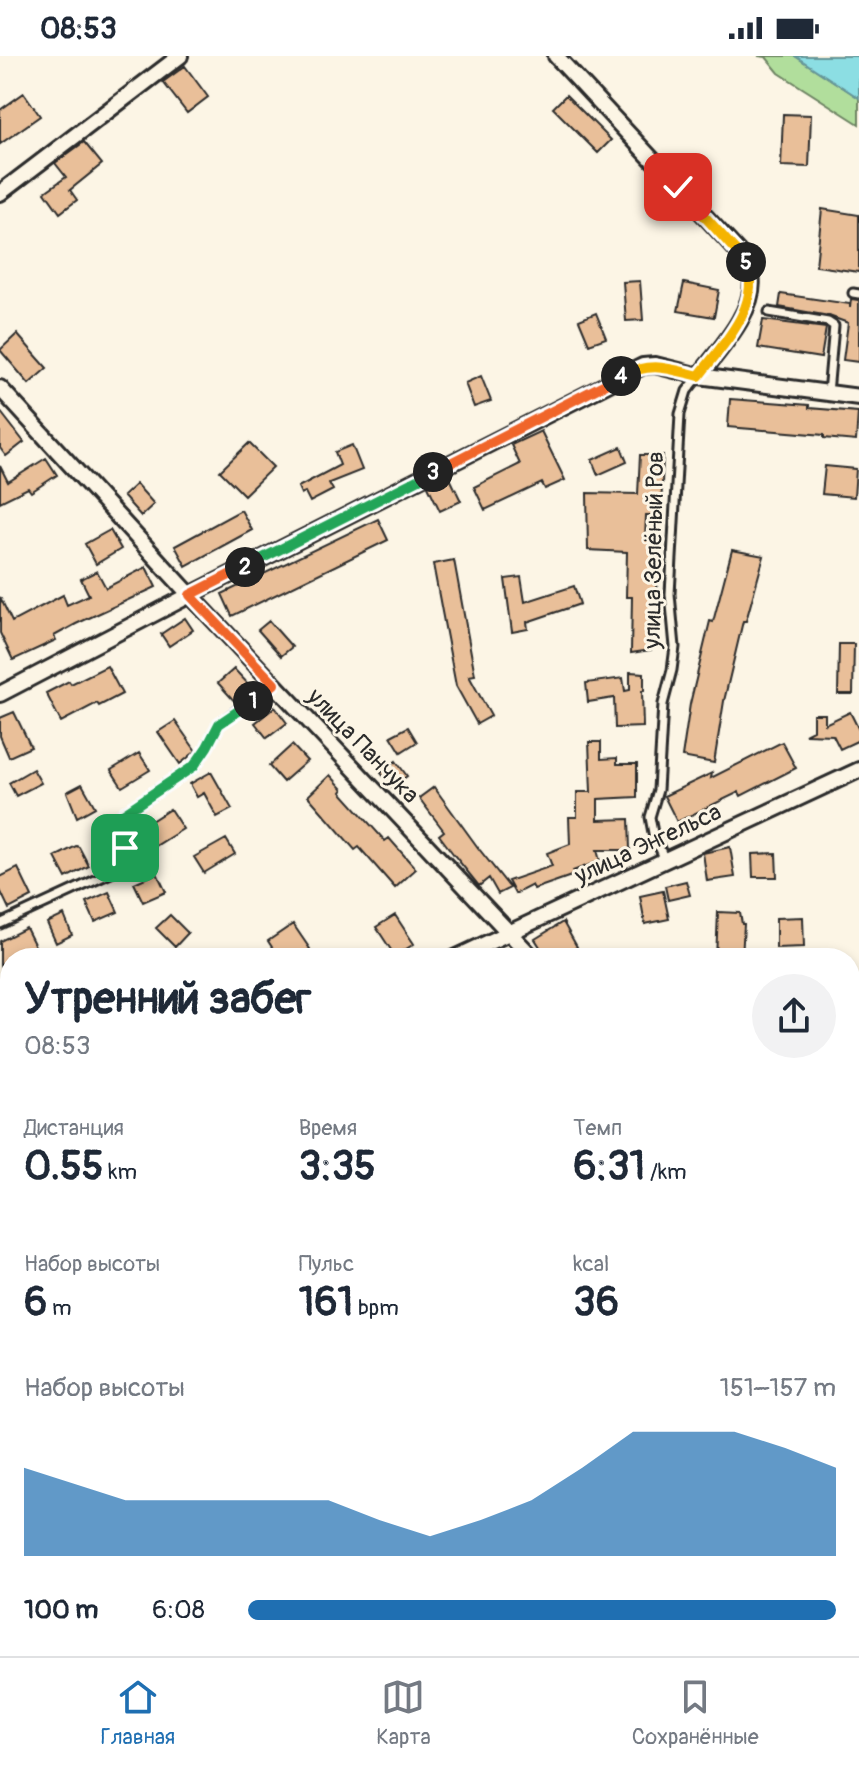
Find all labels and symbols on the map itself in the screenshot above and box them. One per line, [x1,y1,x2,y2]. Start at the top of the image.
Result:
pin [644,153,712,221]
pin: 5 [726,242,766,282]
pin: 4 [601,356,641,396]
street label: улица Зелёный Ров [638,451,670,650]
pin: 3 [413,452,453,492]
pin: 2 [225,547,265,587]
pin: 1 [233,681,273,721]
street label: улица Панчука [300,682,425,809]
street label: улица Энгельса [569,797,726,891]
pin [91,814,159,882]

